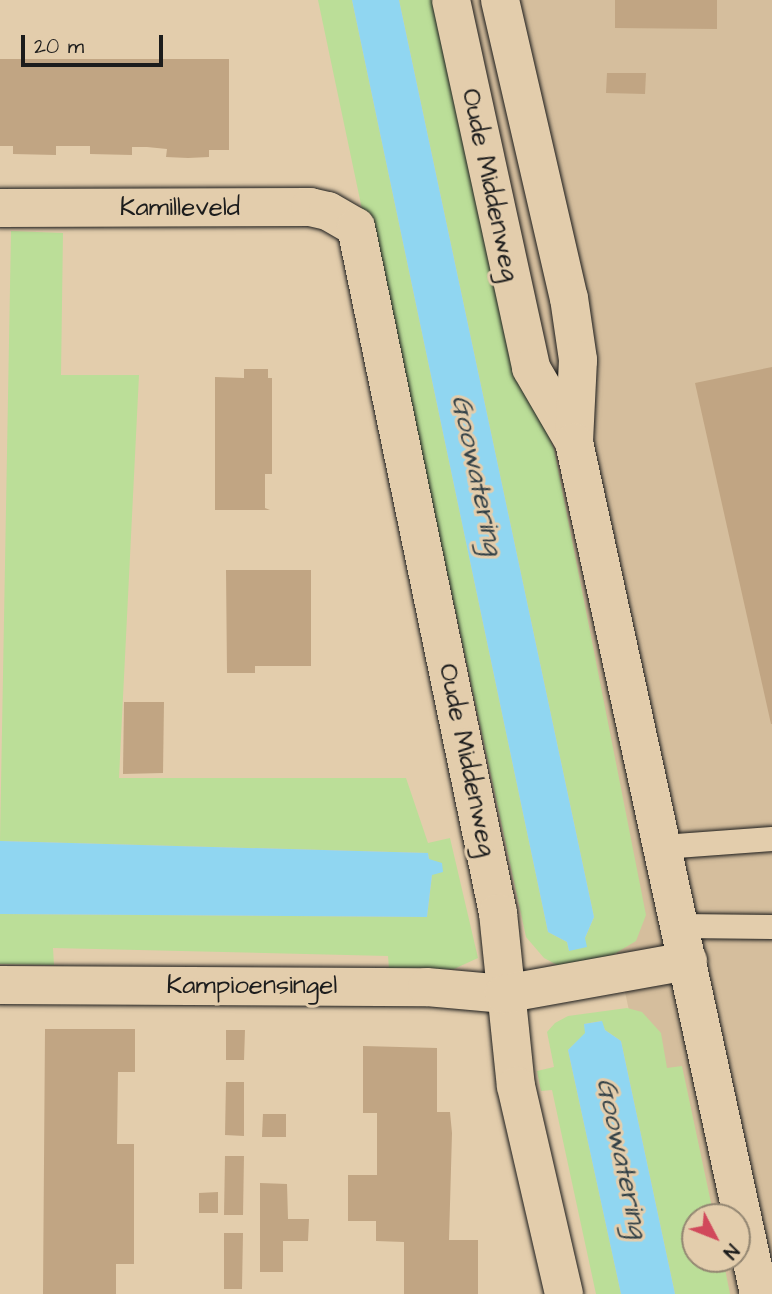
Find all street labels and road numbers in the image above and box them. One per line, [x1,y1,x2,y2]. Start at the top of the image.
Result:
street label: Oude Middenweg [454,86,526,284]
street label: Kamilleveld [120,192,240,224]
street label: Oude Middenweg [431,661,503,859]
street label: Kampioensingel [167,970,337,1002]

